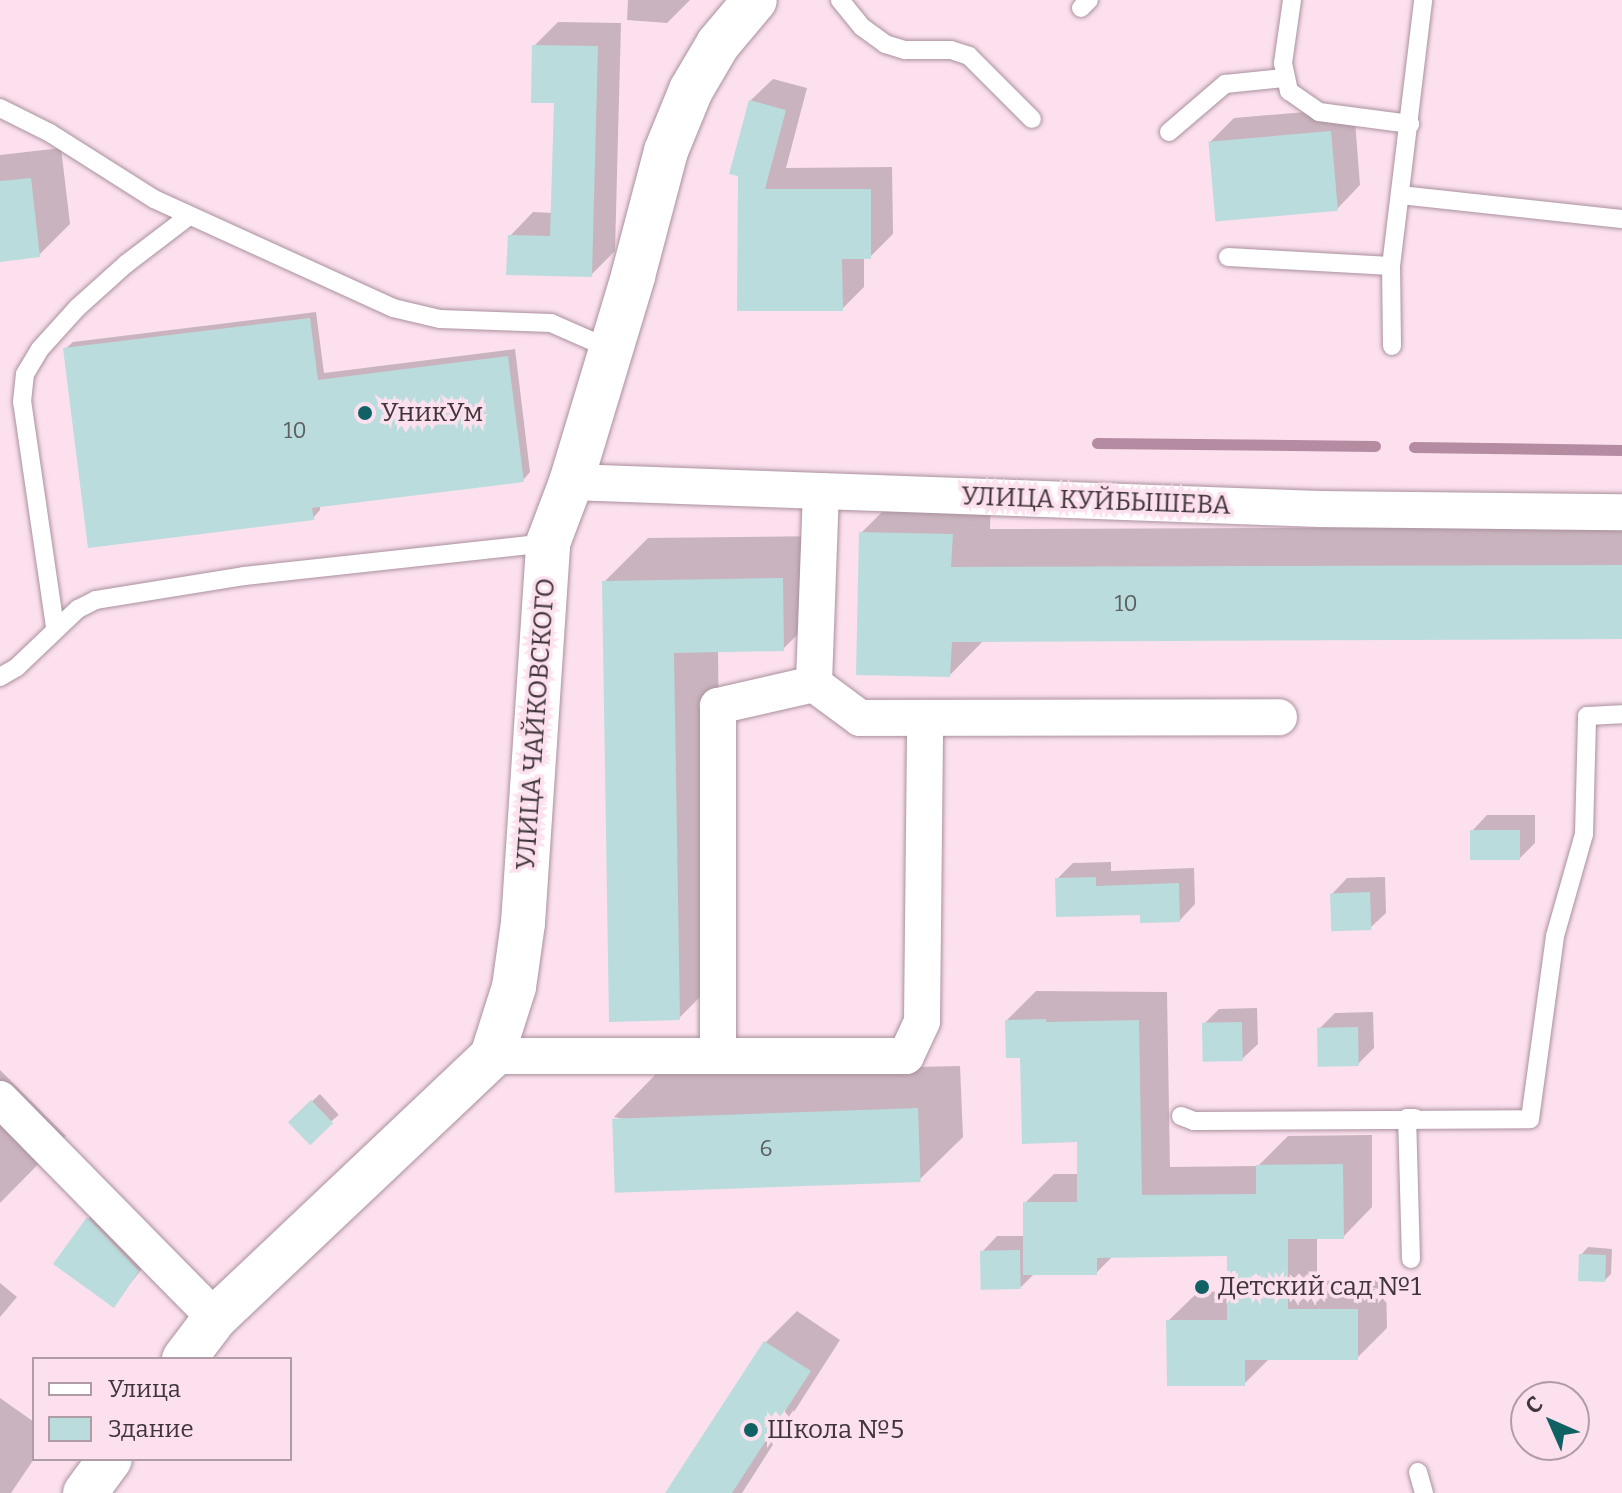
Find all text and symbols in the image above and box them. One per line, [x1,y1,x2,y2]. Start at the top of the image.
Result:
place label: УникУм [381,397,483,429]
marker: УникУм [356,404,374,422]
house number: 10 [283,418,307,444]
street label: УЛИЦА КУЙБЫШЕВА [961,481,1231,521]
street label: УЛИЦА ЧАЙКОВСКОГО [510,577,562,871]
house number: 10 [1114,591,1138,617]
house number: 6 [760,1136,772,1162]
place label: Детский сад №1 [1218,1271,1421,1303]
marker: Детский сад №1 [1193,1278,1211,1296]
legend [32,1357,292,1461]
text: Улица [108,1375,181,1403]
north arrow [1510,1381,1590,1461]
text: С [1520,1391,1549,1420]
place label: Школа №5 [767,1414,904,1446]
text: Здание [108,1415,194,1443]
marker: Школа №5 [742,1421,760,1439]

